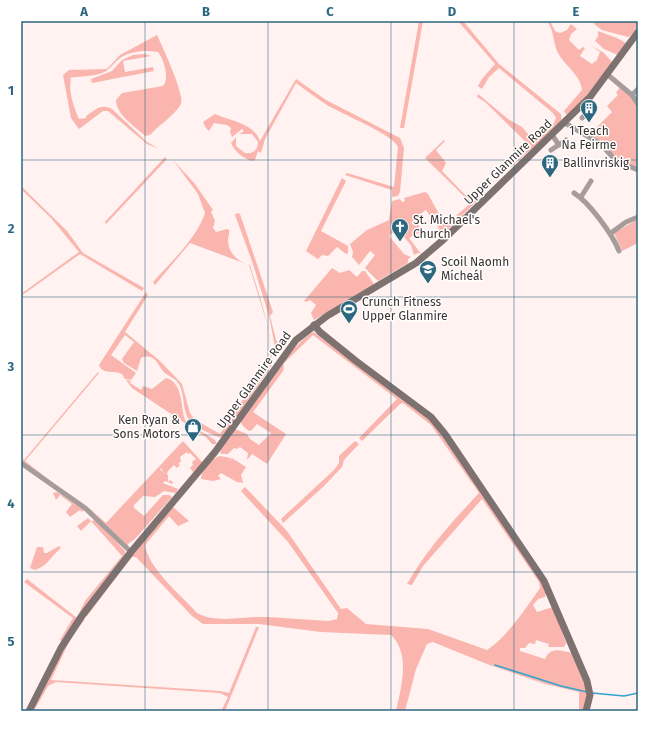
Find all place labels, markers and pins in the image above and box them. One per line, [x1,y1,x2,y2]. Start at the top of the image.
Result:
building icon: 1 Teach Na Feirme [579,98,599,123]
place label: 1 Teach Na Feirme [562,124,616,152]
building icon: Ballinvriskig [540,153,560,178]
place label: Ballinvriskig [563,156,630,170]
place label: St. Michael's Church [413,213,480,241]
church icon: St. Michael's Church [390,217,410,242]
place label: Scoil Naomh Mícheál [441,255,509,283]
school or university icon: Scoil Naomh Mícheál [418,259,438,284]
place label: Crunch Fitness Upper Glanmire [362,295,448,323]
sports icon: Crunch Fitness Upper Glanmire [339,299,359,324]
place label: Ken Ryan & Sons Motors [113,413,180,441]
shop icon: Ken Ryan & Sons Motors [183,417,203,442]

